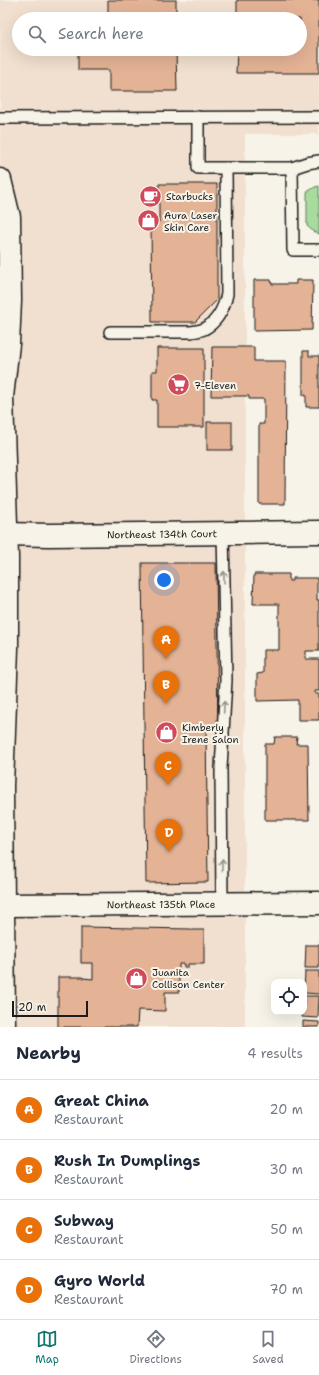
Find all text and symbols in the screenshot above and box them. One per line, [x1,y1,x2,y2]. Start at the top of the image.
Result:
search box [12,12,307,56]
icon: search [26,23,48,45]
text: Search here [58,24,144,44]
cafe icon: Starbucks [137,183,163,209]
place label: Starbucks [166,190,213,203]
shop icon: Aura Laser Skin Care [136,208,162,234]
place label: Aura Laser Skin Care [164,209,217,234]
supermarket icon: 7-Eleven [165,372,191,398]
place label: 7-Eleven [194,379,236,392]
street label: Northeast 134th Court [107,527,217,541]
your location [154,570,174,590]
one-way arrow [220,571,228,584]
pin: A [153,626,179,659]
pin: B [153,671,179,704]
one-way arrow [221,701,228,714]
shop icon: Kimberly Irene Salon [154,720,180,746]
place label: Kimberly Irene Salon [182,721,239,746]
pin: C [155,752,181,785]
pin: D [156,819,182,852]
one-way arrow [218,859,226,872]
street label: Northeast 135th Place [107,898,216,911]
shop icon: Juanita Collison Center [123,965,149,991]
place label: Juanita Collison Center [152,966,225,991]
map controls [271,979,307,1015]
button: locate [271,979,307,1015]
scale bar [12,999,88,1018]
text: 20 m [18,1000,46,1015]
text: Nearby [16,1042,81,1064]
text: 4 results [247,1045,303,1062]
text: Great China [54,1091,149,1111]
text: A [24,1101,34,1118]
text: 20 m [270,1101,303,1118]
text: Restaurant [54,1111,124,1128]
text: Rush In Dumplings [54,1151,200,1171]
text: B [25,1161,33,1178]
text: 30 m [269,1161,303,1178]
text: Restaurant [54,1171,124,1188]
text: Subway [54,1211,114,1231]
text: C [25,1221,33,1238]
text: 50 m [270,1221,303,1238]
text: Restaurant [54,1231,124,1248]
text: Gyro World [54,1271,145,1291]
text: D [24,1281,34,1298]
text: 70 m [269,1281,303,1298]
text: Restaurant [54,1291,124,1308]
tab: Map [35,1328,59,1367]
tab: Directions [129,1328,182,1367]
tab: Saved [252,1328,284,1367]

